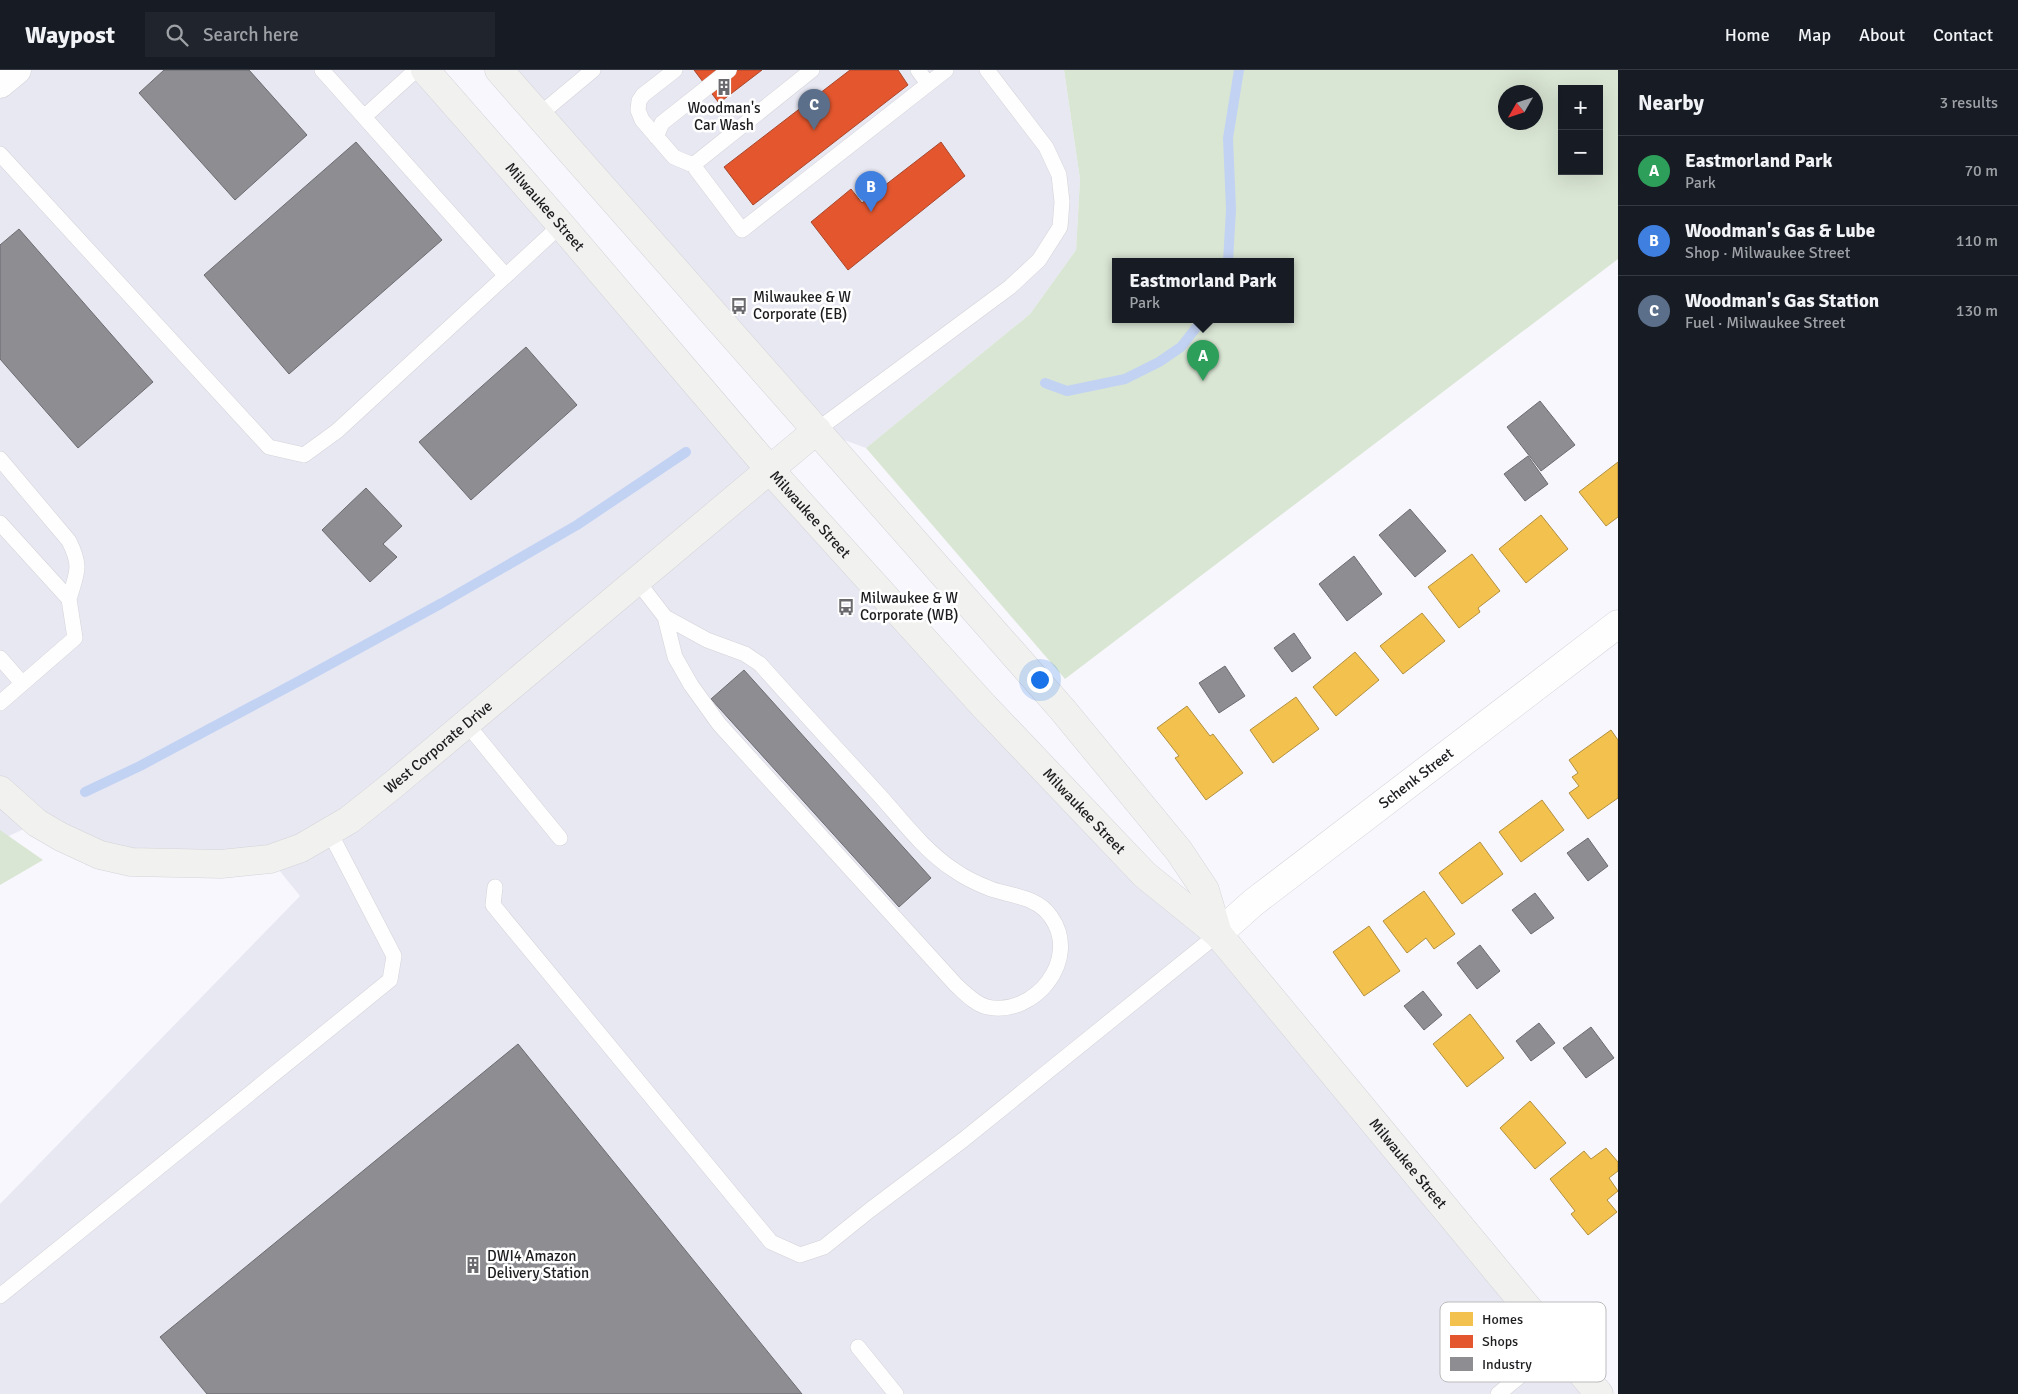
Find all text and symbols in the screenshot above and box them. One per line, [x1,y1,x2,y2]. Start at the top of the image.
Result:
search box [145,12,495,57]
text: Waypost [25,20,115,50]
icon: search [163,21,191,49]
text: Search here [203,23,299,47]
text: Home [1725,24,1770,46]
text: Map [1798,24,1831,46]
text: About [1859,24,1905,46]
text: Contact [1933,24,1993,46]
building icon: Woodman's Car Wash [714,77,734,97]
north arrow [1498,85,1543,130]
map controls [1558,85,1603,175]
button: + [1558,85,1603,130]
pin: C [798,89,830,130]
text: Nearby [1638,90,1704,116]
text: 3 results [1939,93,1998,113]
place label: Woodman's Car Wash [687,99,761,134]
button: − [1558,130,1603,175]
text: Eastmorland Park [1685,149,1832,173]
street label: Milwaukee Street [501,159,588,255]
text: A [1649,161,1659,181]
text: 70 m [1964,161,1998,181]
pin: B [855,171,887,212]
text: Park [1685,173,1716,193]
text: Woodman's Gas & Lube [1685,219,1875,243]
text: B [1649,231,1659,251]
text: 110 m [1956,231,1998,251]
text: Shop · Milwaukee Street [1685,243,1850,263]
popup [1112,258,1294,323]
text: Eastmorland Park [1129,269,1277,293]
place label: Milwaukee & W Corporate (EB) [753,288,851,323]
text: Woodman's Gas Station [1685,289,1879,313]
text: Park [1129,293,1160,313]
bus stop icon: Milwaukee & W Corporate (EB) [729,296,749,316]
text: C [1649,301,1659,321]
text: 130 m [1956,301,1998,321]
text: Fuel · Milwaukee Street [1685,313,1845,333]
pin: A [1187,340,1219,381]
street label: Milwaukee Street [766,467,854,562]
place label: Milwaukee & W Corporate (WB) [860,589,959,624]
bus stop icon: Milwaukee & W Corporate (WB) [836,597,856,617]
your location [1027,667,1053,693]
street label: West Corporate Drive [381,697,496,797]
street label: Schenk Street [1375,744,1457,813]
street label: Milwaukee Street [1039,764,1129,858]
street label: Milwaukee Street [1365,1115,1451,1212]
place label: DWI4 Amazon Delivery Station [487,1247,589,1282]
building icon: DWI4 Amazon Delivery Station [463,1255,483,1275]
legend [1440,1302,1606,1382]
text: Homes [1482,1311,1523,1328]
text: Shops [1482,1333,1518,1350]
text: Industry [1482,1356,1532,1373]

